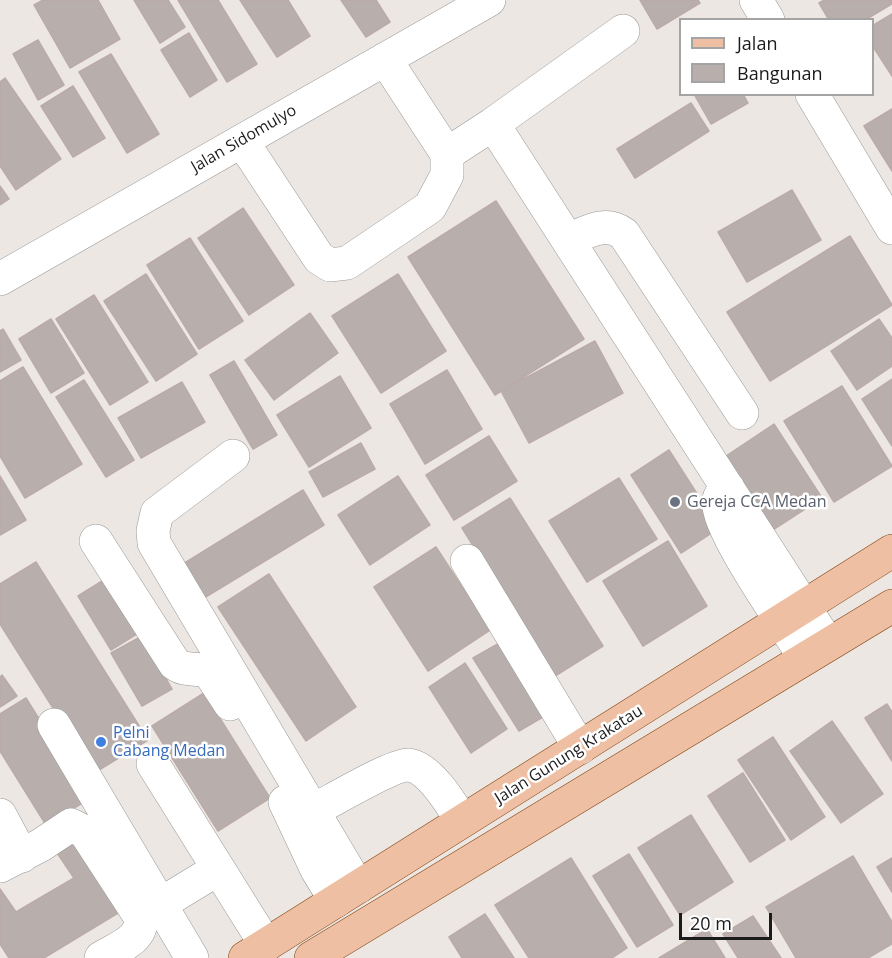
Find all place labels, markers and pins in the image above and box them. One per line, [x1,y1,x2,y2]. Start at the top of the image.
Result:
place label: Gereja CCA Medan [687,492,827,512]
marker: Gereja CCA Medan [668,495,682,509]
place label: Pelni Cabang Medan [113,723,225,761]
marker: Pelni Cabang Medan [94,735,108,749]

